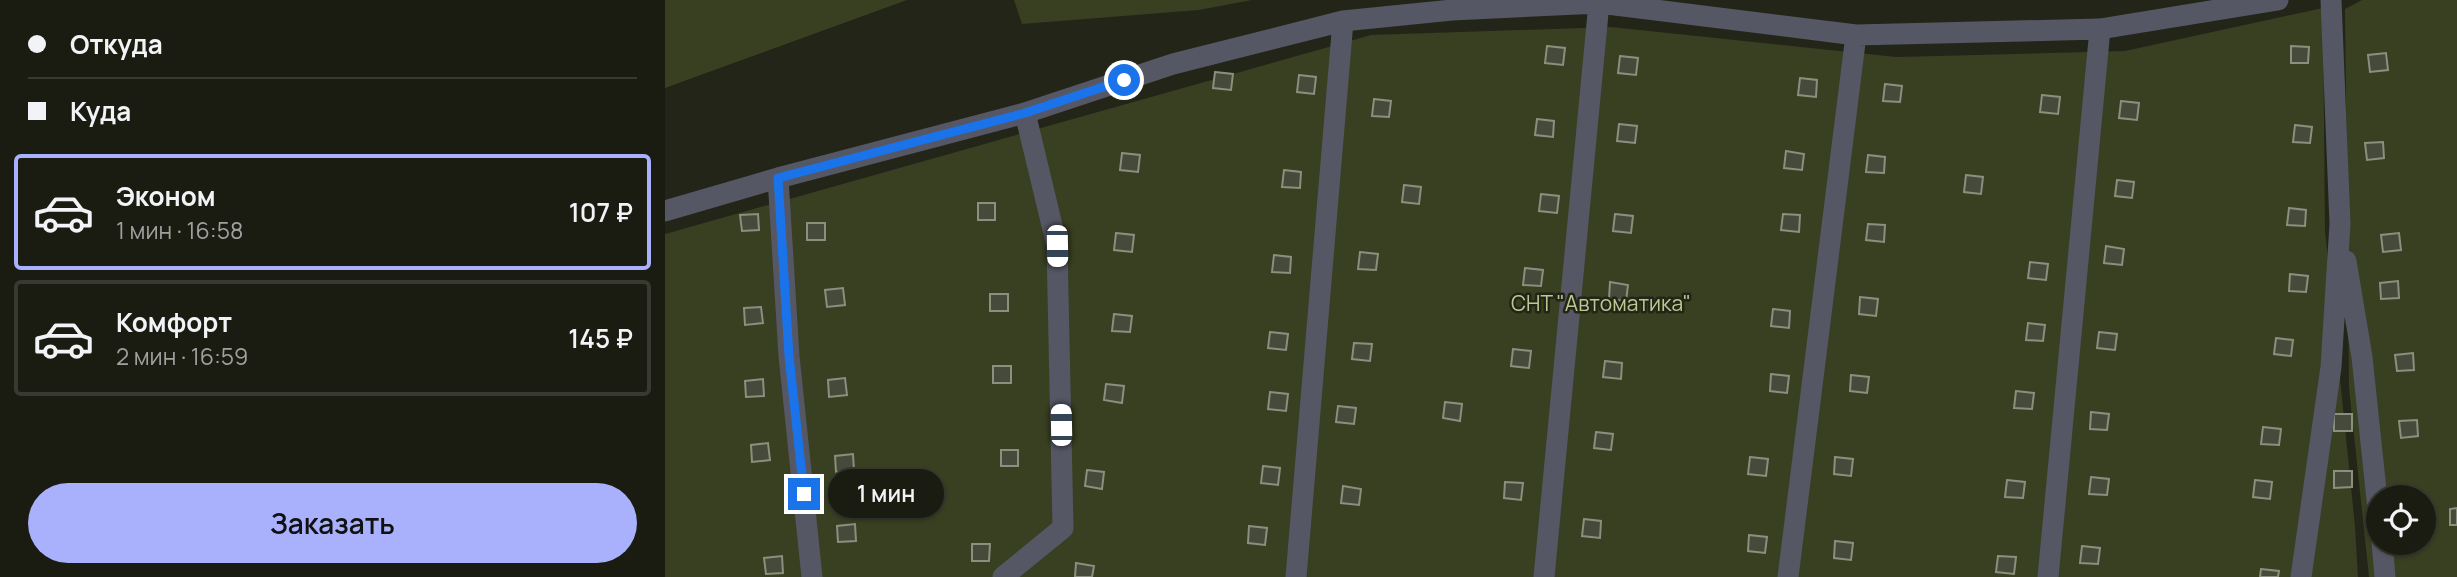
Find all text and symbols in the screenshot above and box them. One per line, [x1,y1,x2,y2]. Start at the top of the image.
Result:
text: Откуда [70,26,163,62]
route start [1108,64,1140,96]
text: Куда [70,93,131,129]
text: Эконом [116,178,216,214]
icon: car [32,181,95,244]
text: 107 ₽ [569,194,633,230]
text: 1 мин · 16:58 [116,214,243,246]
car [1047,225,1068,267]
park label: СНТ "Автоматика" [1511,289,1691,317]
text: Комфорт [116,304,232,340]
icon: car [32,307,95,370]
text: 145 ₽ [568,320,633,356]
text: 2 мин · 16:59 [116,340,248,372]
car [1051,404,1072,446]
callout: 1 мин [829,470,944,518]
text: 1 мин [857,477,915,509]
route end [788,478,820,510]
button: Заказать [28,483,637,563]
map controls [2366,485,2436,555]
button: locate [2366,485,2436,555]

